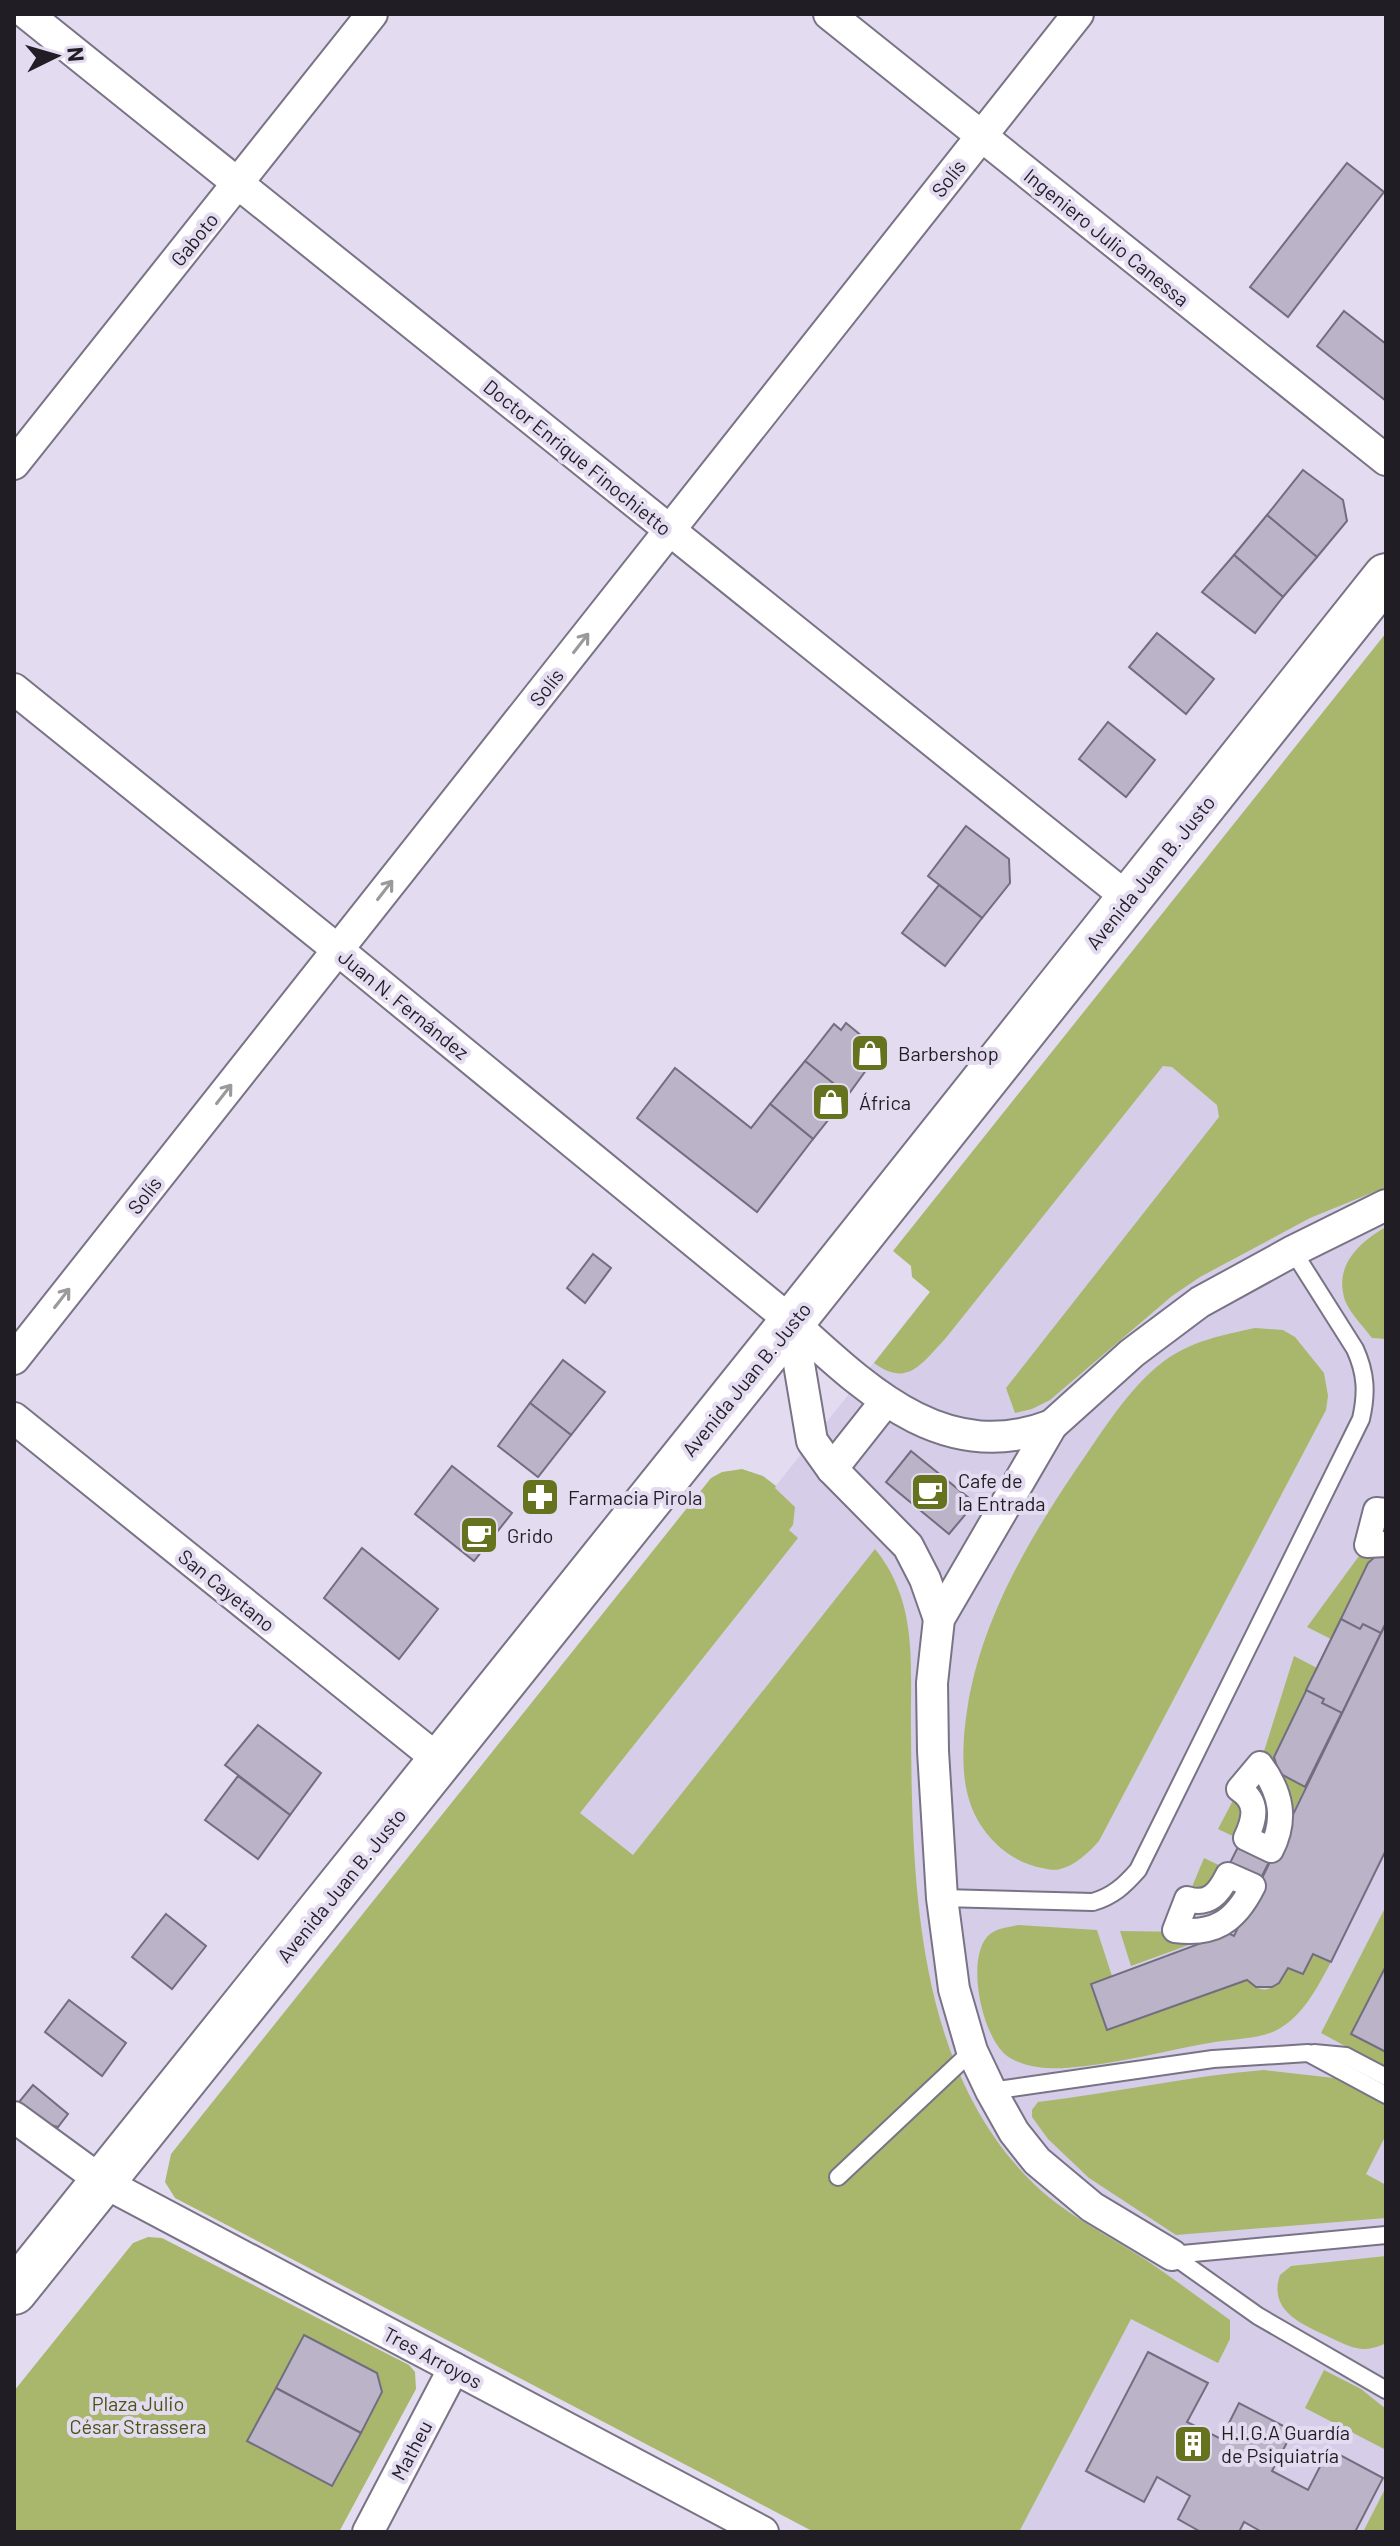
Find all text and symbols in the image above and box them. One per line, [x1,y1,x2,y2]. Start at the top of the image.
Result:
north arrow [16,16,96,96]
text: N [63,46,91,63]
street label: Solís [926,154,970,202]
street label: Ingeniero Julio Canessa [1020,163,1194,311]
street label: Gaboto [165,207,223,271]
street label: Doctor Enrique Finochietto [479,374,677,540]
one-way arrow [573,633,590,654]
street label: Solís [524,663,568,711]
street label: Avenida Juan B. Justo [1080,790,1220,954]
one-way arrow [376,880,394,901]
street label: Juan N. Fernández [334,944,474,1064]
shop icon: Barbershop [849,1032,891,1074]
place label: Barbershop [898,1041,999,1065]
shop icon: África [810,1081,852,1123]
one-way arrow [215,1084,232,1105]
place label: África [859,1090,911,1114]
street label: Solís [122,1171,166,1219]
one-way arrow [54,1288,71,1309]
street label: Avenida Juan B. Justo [676,1297,816,1461]
place label: Cafe de la Entrada [958,1468,1046,1515]
cafe icon: Cafe de la Entrada [909,1471,951,1513]
pharmacy icon: Farmacia Pirola [519,1476,561,1518]
place label: Farmacia Pirola [568,1485,703,1509]
cafe icon: Grido [458,1514,500,1556]
place label: Grido [507,1523,553,1547]
street label: San Cayetano [174,1544,280,1636]
street label: Avenida Juan B. Justo [271,1803,411,1967]
street label: Tres Arroyos [380,2321,486,2393]
park label: Plaza Julio César Strassera [69,2391,207,2438]
street label: Matheu [385,2416,437,2484]
place label: H.I.G.A Guardía de Psiquiatría [1221,2420,1350,2467]
building icon: H.I.G.A Guardía de Psiquiatría [1172,2423,1214,2465]

